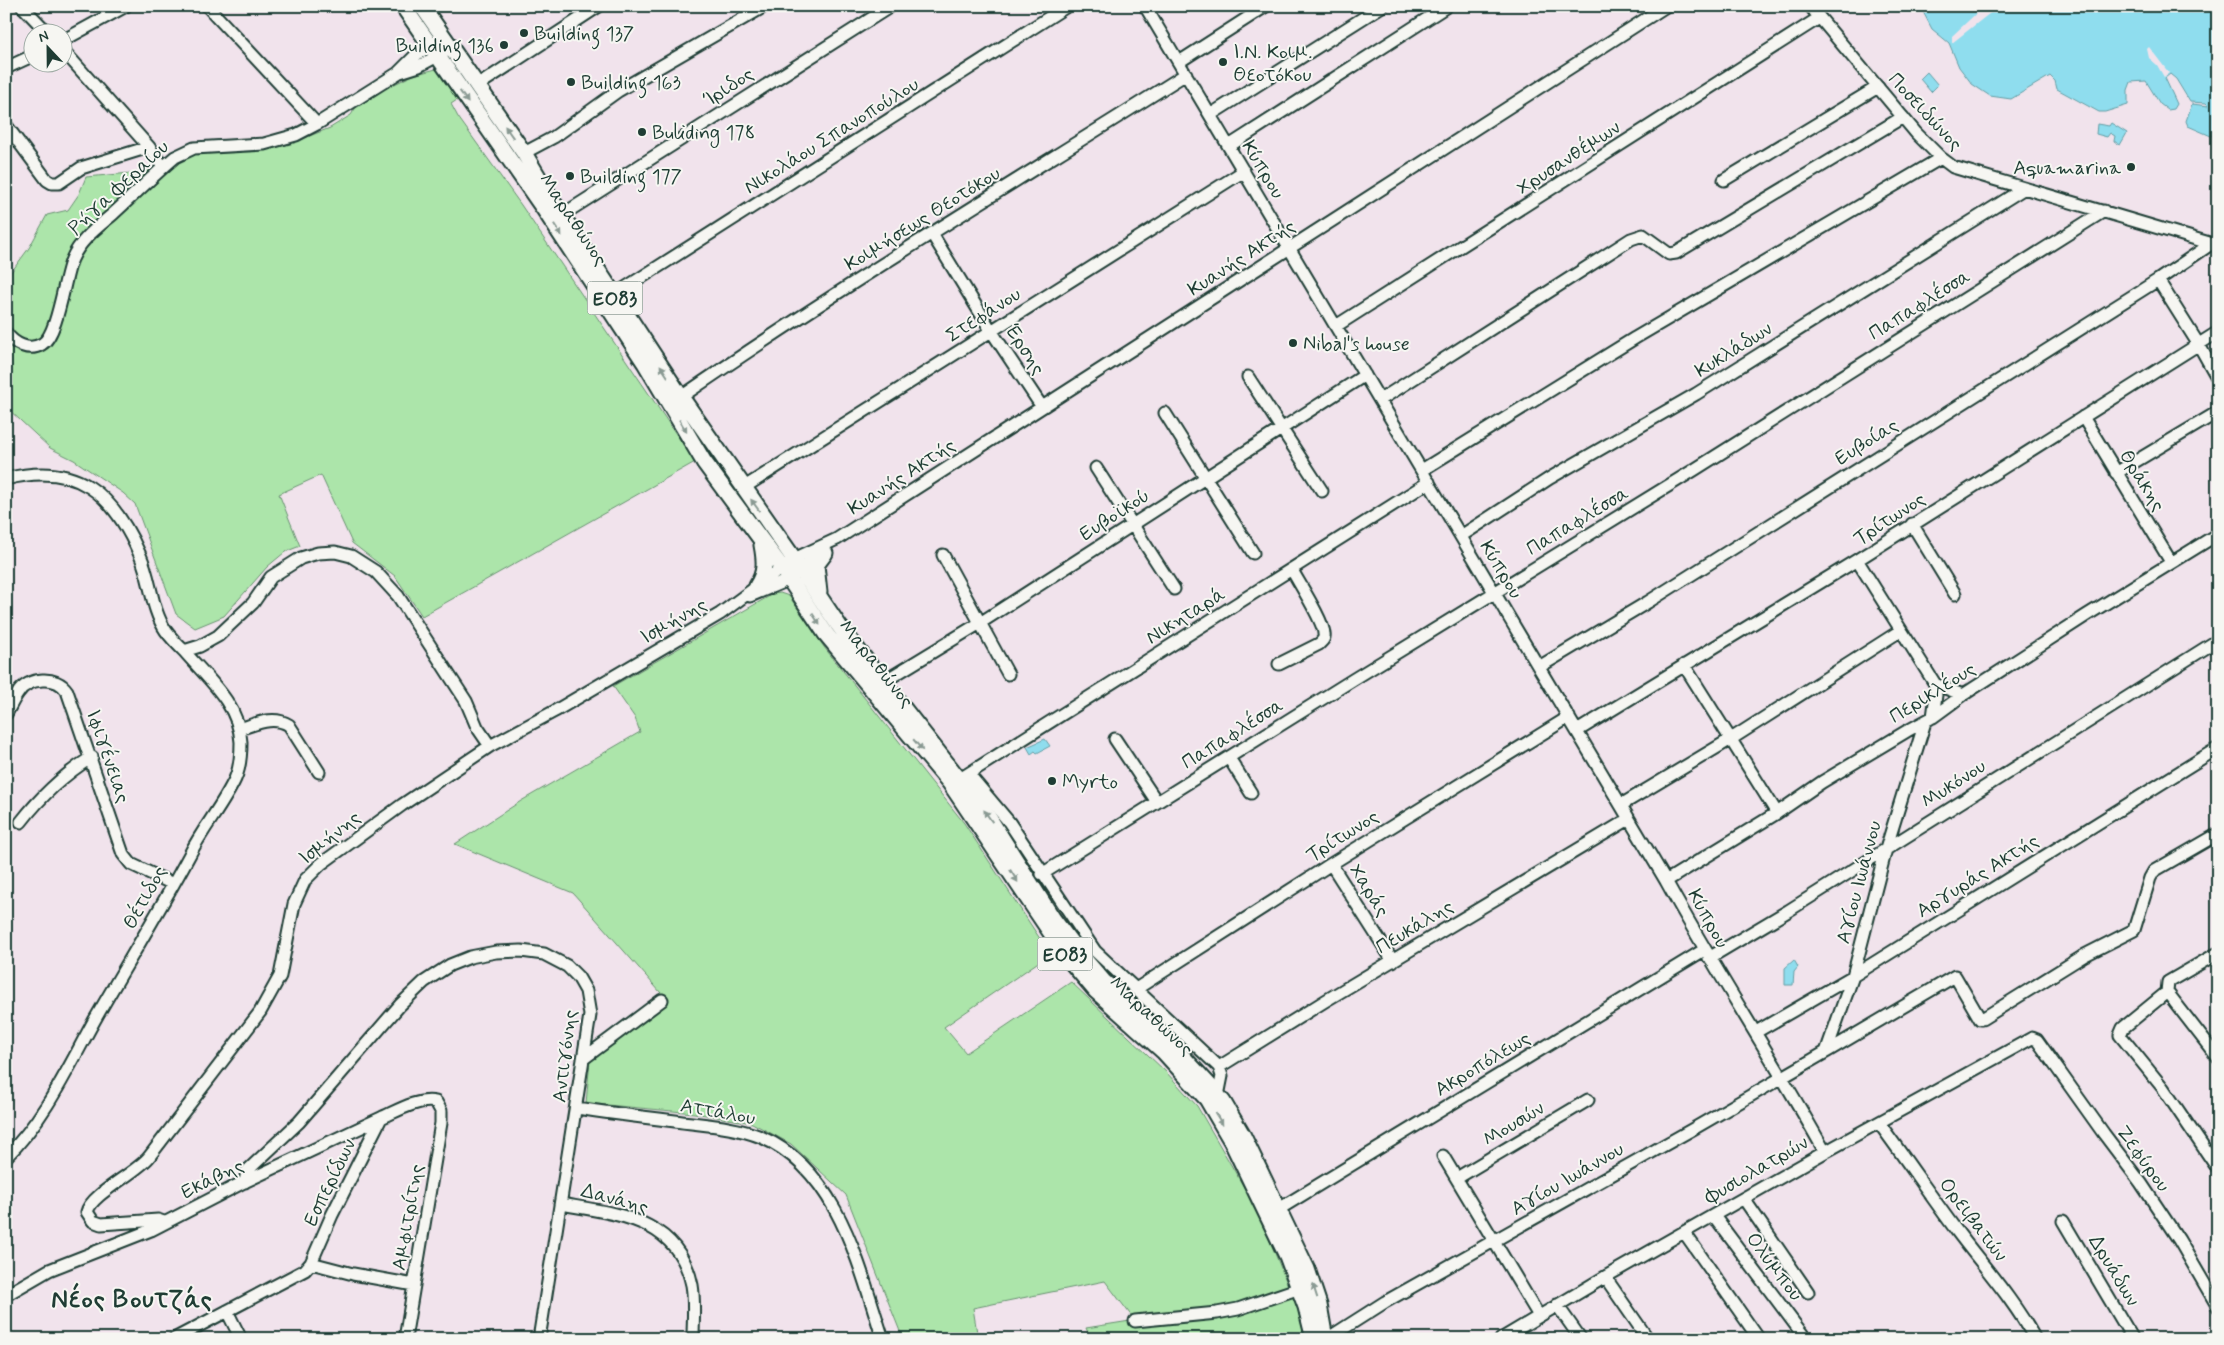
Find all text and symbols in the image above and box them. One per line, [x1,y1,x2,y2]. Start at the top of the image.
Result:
place label: Building 137 [534,21,634,50]
north arrow [22,22,72,72]
text: N [36,27,51,47]
marker: Building 137 [518,27,530,39]
place label: Building 136 [396,33,494,62]
marker: Building 136 [498,39,510,51]
place label: Ι.Ν. Κοιμ. Θεοτόκου [1233,39,1313,89]
marker: Ι.Ν. Κοιμ. Θεοτόκου [1217,56,1229,68]
street label: Ίριδος [698,61,759,113]
street label: Ποσειδώνος [1882,67,1968,157]
place label: Building 163 [581,70,681,99]
street label: Νικολάου Σπανοπούλου [739,71,924,201]
marker: Building 163 [565,76,577,88]
one-way arrow [459,90,470,103]
street label: Χρυσανθέμων [1512,115,1626,202]
place label: Buliding 178 [652,120,755,148]
one-way arrow [504,125,514,139]
marker: Buliding 178 [636,126,648,138]
street label: Ρήγα Φεραίου [63,134,175,242]
street label: Κύπρου [1235,135,1291,204]
place label: Aquamarina [2013,155,2122,182]
street label: Κοιμήσεως Θεοτόκου [840,160,1006,278]
marker: Aquamarina [2125,161,2137,173]
place label: Building 177 [580,164,682,193]
street label: Μαραθώνος [532,168,614,272]
marker: Building 177 [564,170,576,182]
street label: Κυανής Ακτής [1183,213,1301,303]
one-way arrow [553,223,562,237]
street label: Παπαφλέσσα [1864,263,1976,347]
street label: Στεφάνου [941,281,1026,349]
road number: ΕΟ83 [588,282,642,314]
street label: Κυκλάδων [1690,316,1778,385]
street label: Έρσης [998,319,1051,381]
place label: Nibal's house [1303,331,1410,358]
marker: Nibal's house [1287,337,1299,349]
one-way arrow [659,365,668,378]
street label: Ευβοίας [1830,412,1904,472]
one-way arrow [678,419,687,432]
street label: Κυανής Ακτής [843,432,961,522]
street label: Θράκης [2112,445,2171,517]
street label: Παπαφλέσσα [1521,480,1634,563]
street label: Ευβοϊκού [1074,482,1155,548]
street label: Τρίτωνος [1849,486,1931,553]
one-way arrow [750,499,761,512]
street label: Κύπρου [1473,535,1529,604]
street label: Νικηταρά [1141,581,1231,651]
street label: Ισμήνης [636,591,712,651]
one-way arrow [811,612,820,625]
street label: Μαραθώνος [832,614,920,714]
street label: Περικλέους [1884,656,1981,730]
street label: Παπαφλέσσα [1177,692,1289,776]
street label: Ιφιγένειας [79,706,136,807]
one-way arrow [912,738,923,751]
street label: Μυκόνου [1916,753,1992,815]
place label: Myrto [1062,769,1118,796]
marker: Myrto [1046,775,1058,787]
street label: Τρίτωνος [1301,803,1384,869]
street label: Ισμήνης [293,805,367,872]
one-way arrow [983,809,993,823]
street label: Αγίου Ιωάννου [1830,818,1889,947]
street label: Αργυράς Ακτής [1911,828,2044,925]
street label: Χαράς [1342,859,1396,923]
street label: Θέτιδος [117,861,174,934]
one-way arrow [1009,869,1018,883]
street label: Κύπρου [1680,884,1735,953]
street label: Πευκάλης [1371,893,1459,961]
road number: ΕΟ83 [1038,938,1092,971]
street label: Μαραθώνος [1103,970,1199,1062]
street label: Αντιγόνης [546,1008,585,1104]
street label: Ακροπόλεως [1430,1025,1536,1103]
street label: Αττάλου [678,1093,757,1132]
street label: Μουσών [1478,1095,1550,1153]
one-way arrow [1215,1112,1224,1125]
street label: Ζεφύρου [2109,1120,2176,1198]
street label: Φυσιολατρών [1699,1130,1814,1211]
street label: Εσπερίδων [298,1134,363,1231]
street label: Αγίου Ιωάννου [1506,1136,1629,1223]
street label: Εκάβης [177,1152,249,1206]
street label: Αμφιτρίτης [386,1162,431,1273]
street label: Ορειβατών [1932,1172,2014,1268]
street label: Δανάης [578,1177,652,1221]
street label: Ολύμπου [1739,1227,1809,1307]
street label: Δρυάδων [2082,1230,2146,1312]
district label: Νέος Βουτζάς [51,1282,213,1317]
one-way arrow [1311,1283,1319,1298]

